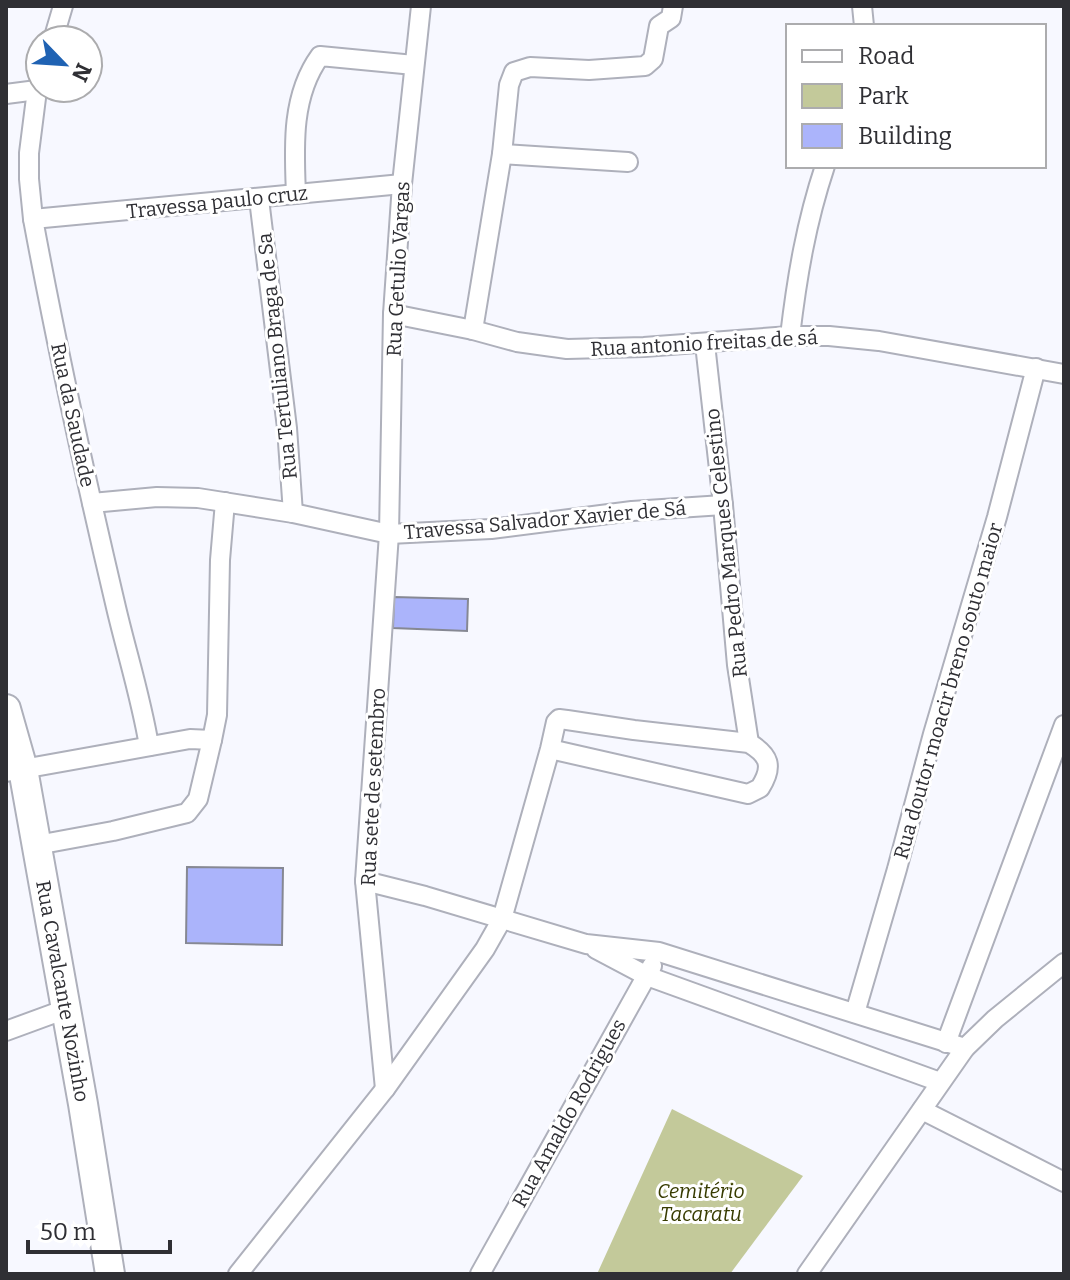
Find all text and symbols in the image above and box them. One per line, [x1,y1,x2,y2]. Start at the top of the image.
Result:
north arrow [24,24,104,104]
legend [786,24,1046,168]
text: Road [858,42,914,70]
text: N [66,59,97,86]
text: Park [858,82,909,110]
text: Building [858,122,952,150]
street label: Travessa paulo cruz [125,181,309,223]
street label: Rua Getulio Vargas [381,181,415,357]
street label: Rua Tertuliano Braga de Sa [252,232,302,480]
street label: Rua antonio freitas de sá [590,325,818,361]
street label: Rua da Saudade [46,341,100,489]
street label: Rua Pedro Marques Celestino [700,407,752,679]
street label: Travessa Salvador Xavier de Sá [403,496,687,544]
street label: Rua doutor moacir breno souto maior [888,520,1008,862]
street label: Rua sete de setembro [356,687,390,887]
street label: Rua Cavalcante Nozinho [31,878,94,1104]
street label: Rua Amaldo Rodrigues [507,1015,631,1211]
park label: Cemitério Tacaratu [657,1179,745,1226]
scale bar [28,1204,170,1254]
text: 50 m [40,1218,96,1246]

